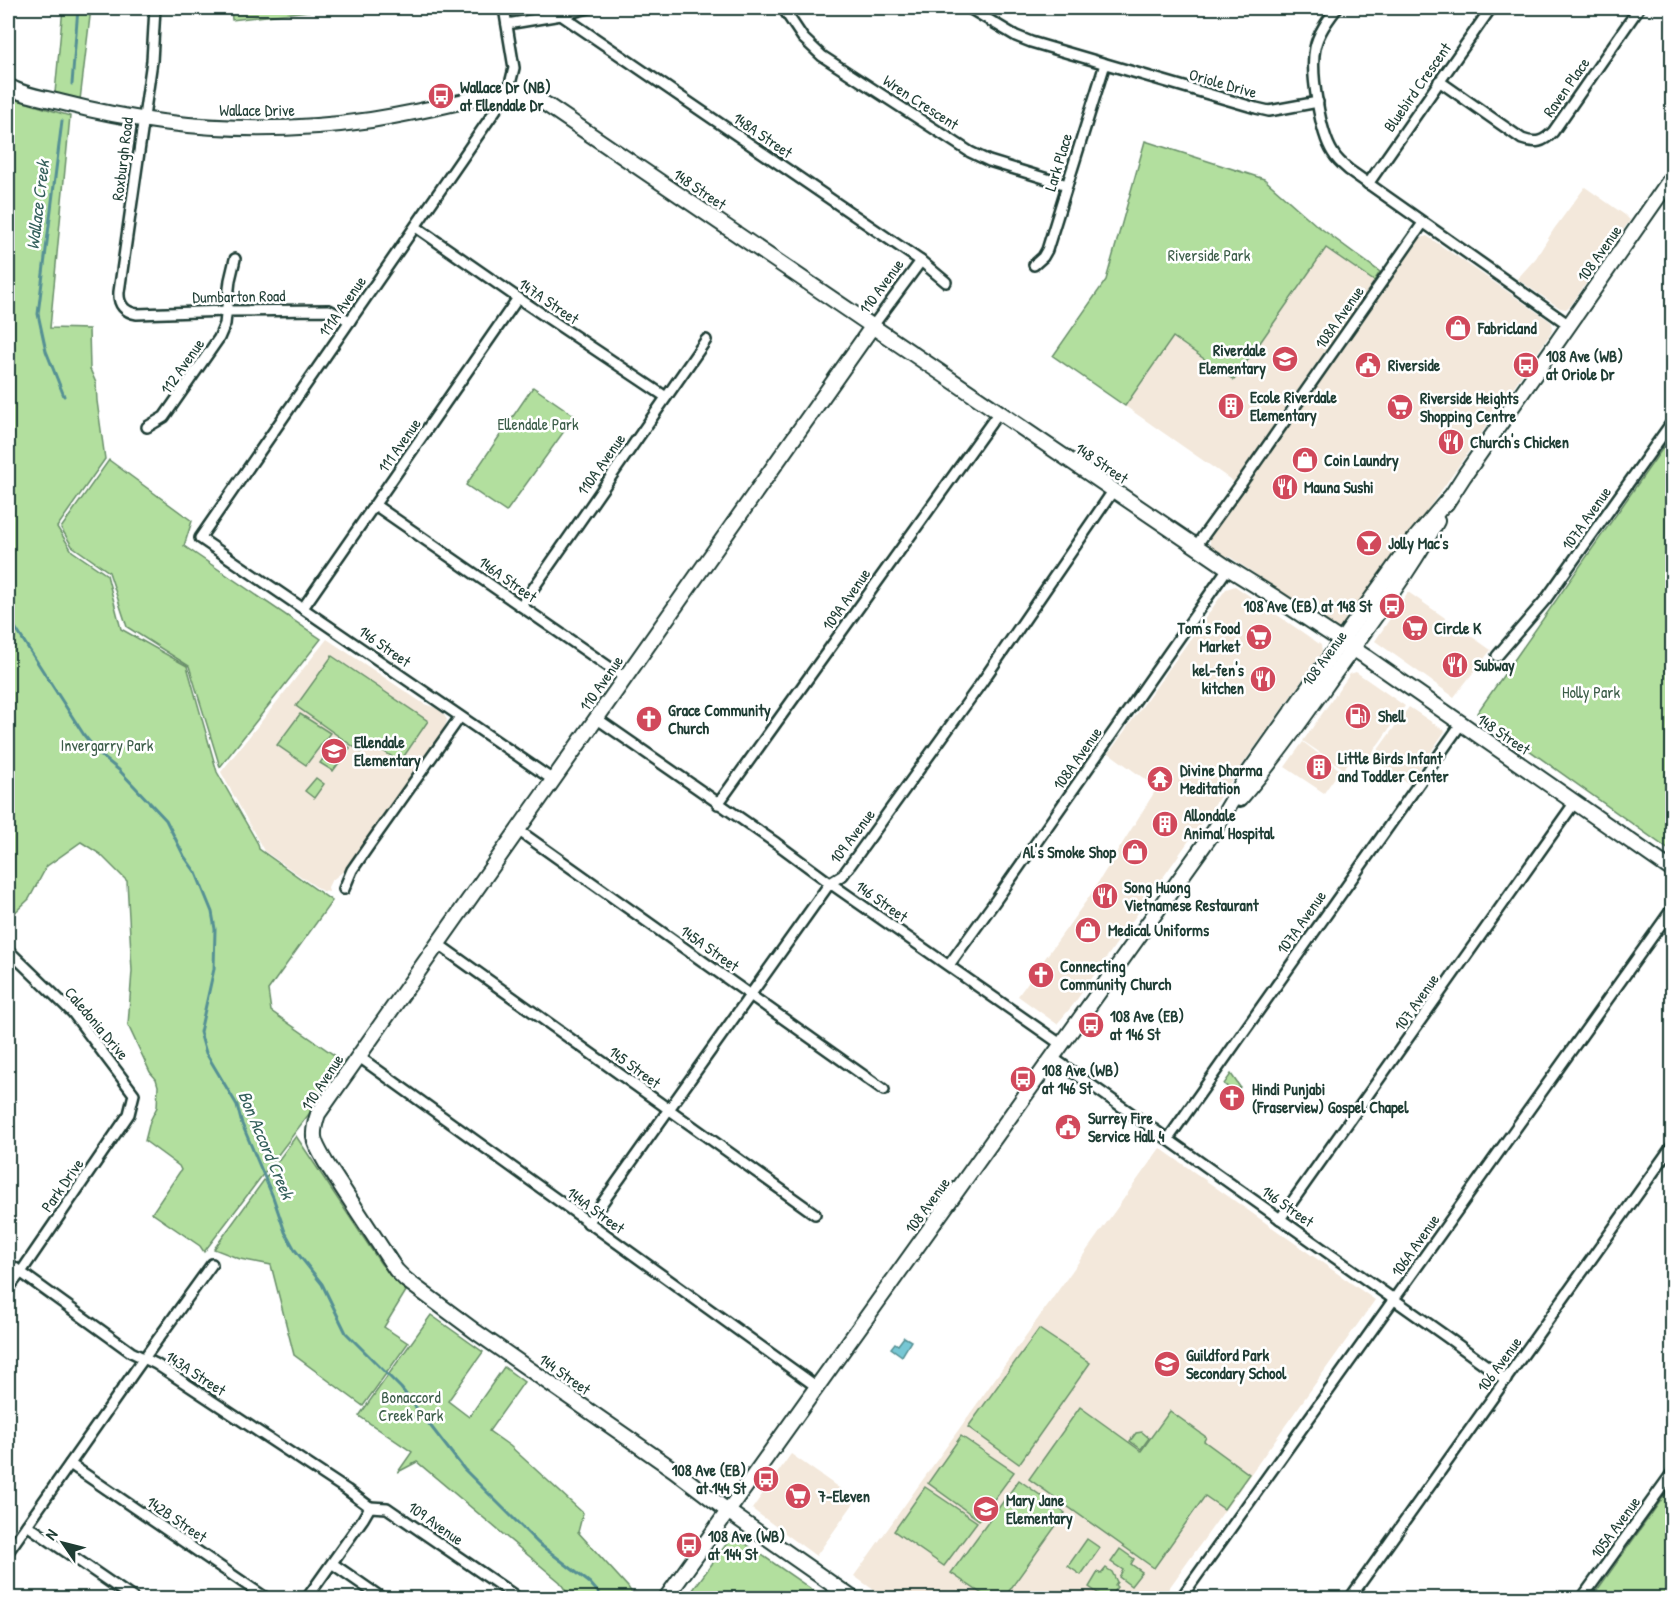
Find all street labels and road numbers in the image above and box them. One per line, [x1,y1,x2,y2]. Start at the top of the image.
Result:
street label: Bluebird Crescent [1378,38,1456,136]
street label: Raven Place [1537,52,1595,121]
street label: Oriole Drive [1187,63,1260,103]
street label: Wren Crescent [879,69,963,135]
street label: Wallace Drive [219,99,295,121]
street label: 148A Street [729,107,798,163]
street label: Roxburgh Road [106,116,138,202]
street label: Lark Place [1039,130,1077,194]
street label: 148 Street [669,163,731,215]
street label: 108 Avenue [1572,220,1627,286]
street label: 110 Avenue [854,254,909,318]
street label: 111A Avenue [313,271,371,341]
street label: 147A Street [514,273,584,330]
street label: 108A Avenue [1309,281,1369,353]
street label: Dumbarton Road [192,284,286,308]
street label: 112 Avenue [155,333,210,398]
street label: 111 Avenue [372,413,426,477]
street label: 110A Avenue [572,428,631,499]
street label: 148 Street [1071,437,1133,489]
street label: 107A Avenue [1556,481,1616,554]
street label: 146A Street [474,551,542,607]
street label: 109A Avenue [817,563,876,634]
street label: 146 Street [354,620,416,672]
street label: 108 Avenue [1296,625,1352,690]
street label: 110 Avenue [574,650,628,715]
street label: 148 Street [1473,708,1535,760]
street label: 108A Avenue [1047,722,1107,794]
street label: 109 Avenue [824,804,880,868]
street label: 146 Street [851,875,913,927]
street label: 107A Avenue [1271,885,1331,958]
street label: 145A Street [676,920,744,977]
street label: 107 Avenue [1388,968,1444,1035]
street label: Caledonia Drive [60,982,135,1065]
street label: 145 Street [604,1041,666,1094]
street label: 110 Avenue [296,1049,349,1114]
street label: Park Drive [36,1153,89,1216]
street label: 108 Avenue [899,1172,955,1237]
street label: 146 Street [1257,1180,1319,1232]
street label: 144A Street [563,1182,630,1239]
street label: 106A Avenue [1386,1209,1445,1281]
street label: 106 Avenue [1471,1331,1527,1396]
street label: 143A Street [162,1345,231,1401]
street label: 144 Street [535,1348,596,1400]
street label: 142B Street [143,1491,212,1548]
street label: 105A Avenue [1585,1491,1645,1563]
street label: 109 Avenue [404,1496,469,1550]

